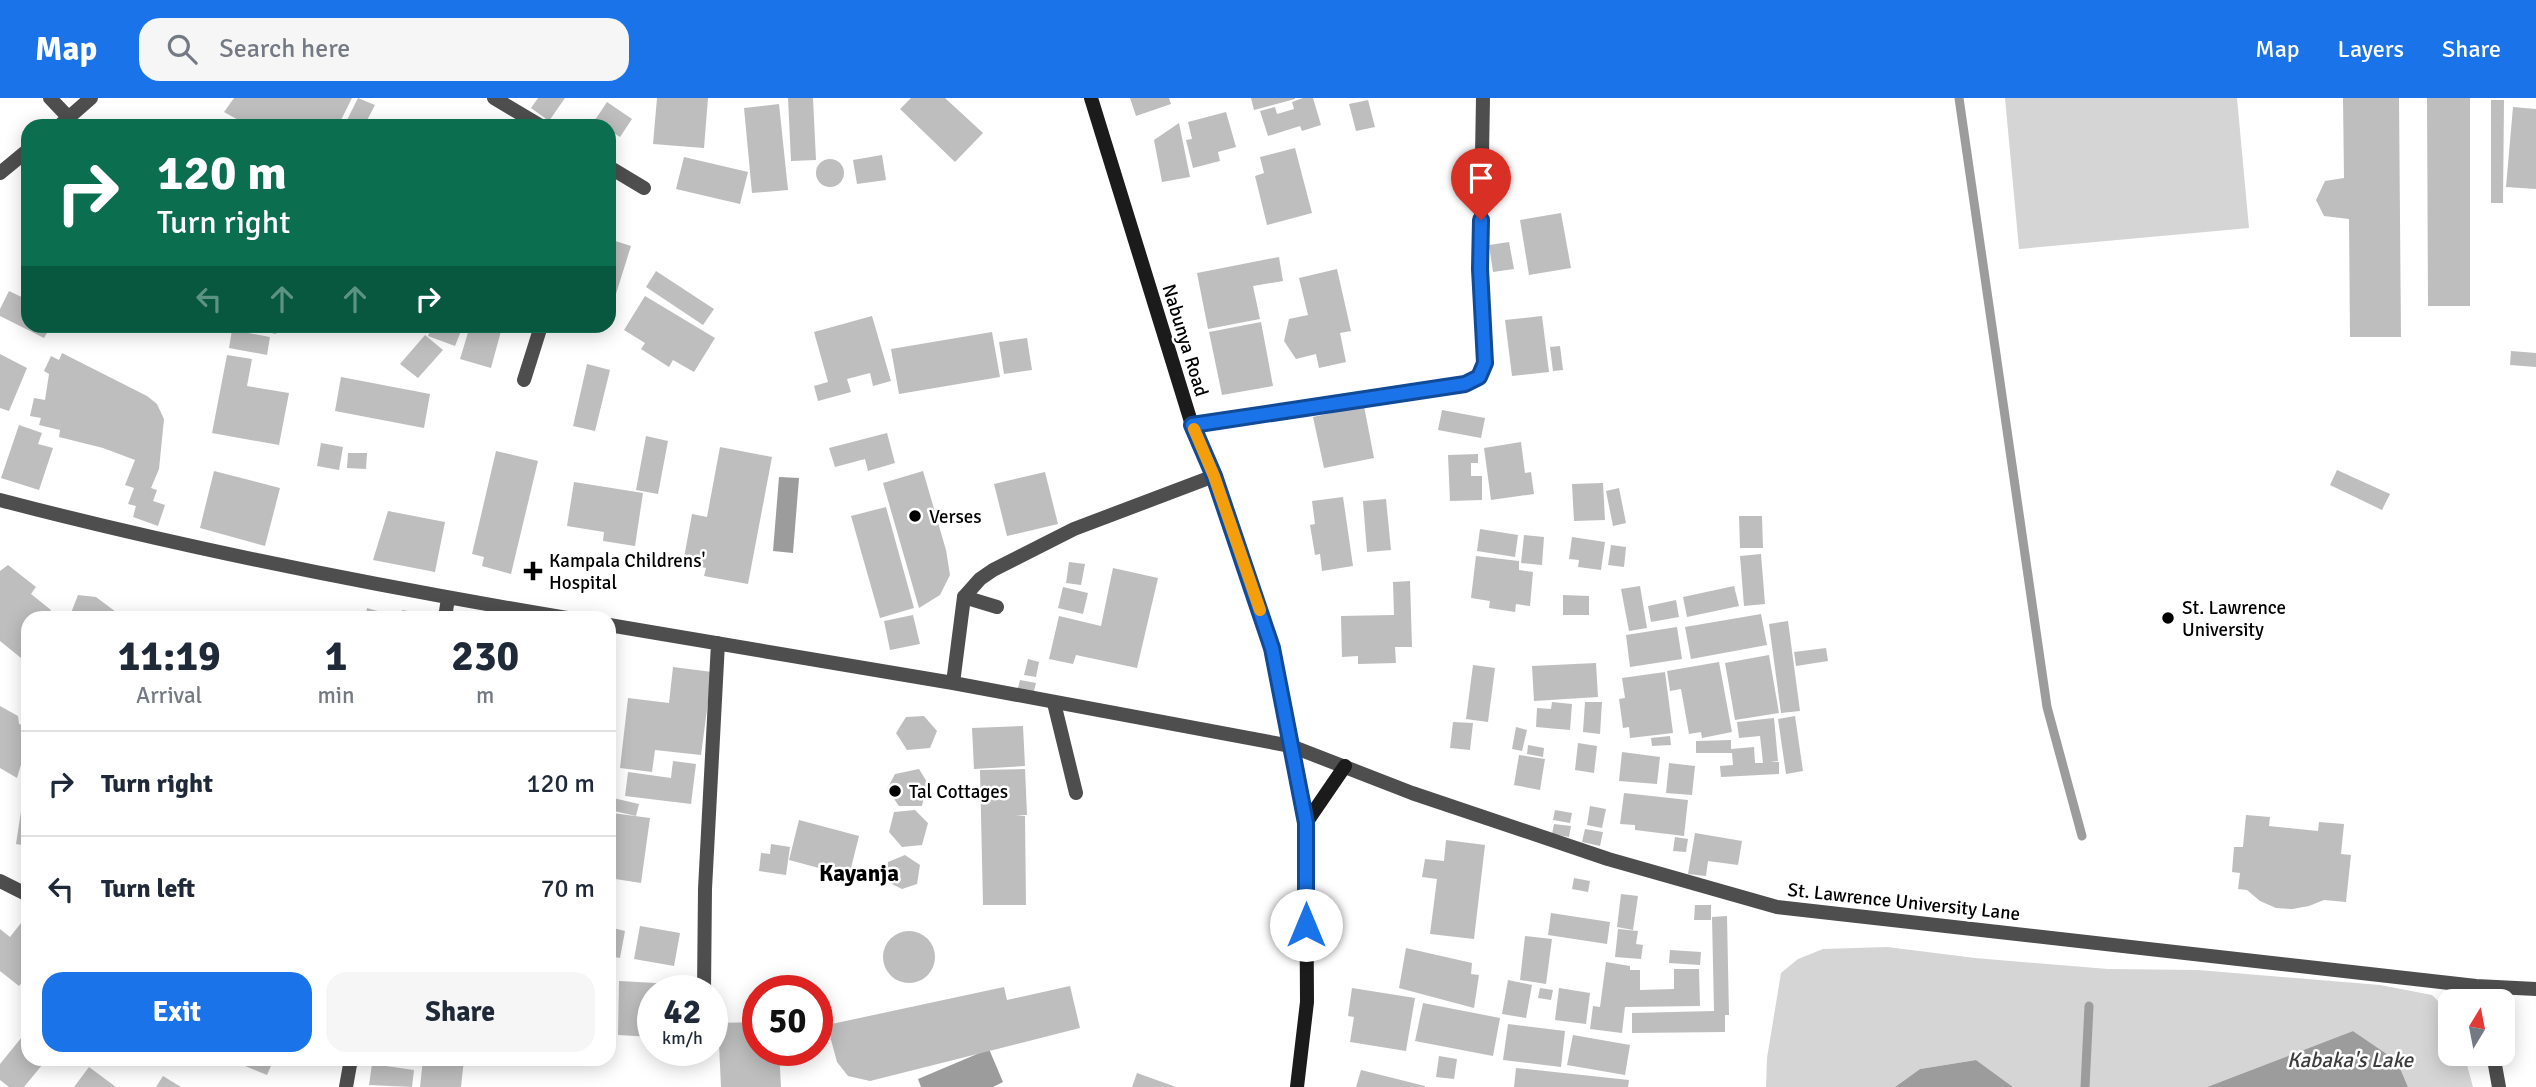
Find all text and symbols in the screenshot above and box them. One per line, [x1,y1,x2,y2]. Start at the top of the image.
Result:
search box [139,18,629,81]
text: Map [35,29,97,70]
icon: search [163,30,201,68]
text: Search here [219,33,350,65]
text: Map [2255,34,2300,64]
text: Layers [2338,34,2404,64]
text: Share [2442,34,2501,64]
text: 120 m [157,143,287,203]
icon: right [42,147,133,238]
pin [1451,148,1511,220]
icon: arrive [1462,159,1500,197]
text: Turn right [157,203,290,242]
icon: left [190,280,228,318]
icon: ahead [263,280,301,318]
icon: ahead [336,280,374,318]
icon: right [409,280,447,318]
street label: Nabunya Road [1157,281,1213,399]
place label: Verses [929,505,982,529]
marker: Verses [907,508,923,524]
place label: Kampala Childrens' Hospital [549,549,706,595]
marker: Kampala Childrens' Hospital [523,561,543,581]
place label: St. Lawrence University [2182,596,2286,642]
marker: St. Lawrence University [2160,610,2176,626]
text: 11:19 [118,631,221,682]
text: 1 [325,631,347,682]
text: 230 [451,631,519,682]
text: Arrival [136,681,202,710]
text: min [317,681,355,710]
text: m [476,681,494,710]
icon: right [42,765,80,803]
text: Turn right [101,768,213,800]
text: 120 m [526,768,595,800]
place label: Tal Cottages [909,780,1008,804]
marker: Tal Cottages [887,783,903,799]
district label: Kayanja [819,859,899,888]
icon: left [42,870,80,908]
text: Turn left [101,873,195,905]
text: 70 m [540,873,595,905]
street label: St. Lawrence University Lane [1786,878,2021,926]
position arrow [1269,888,1343,962]
button: Exit [42,972,312,1052]
button: Share [326,972,595,1052]
speed limit sign: 50 [742,975,833,1066]
north arrow [2438,989,2515,1066]
map controls [2438,989,2515,1066]
text: 42 [664,990,701,1033]
text: km/h [662,1027,703,1049]
water label: Kabaka's Lake [2287,1047,2415,1073]

